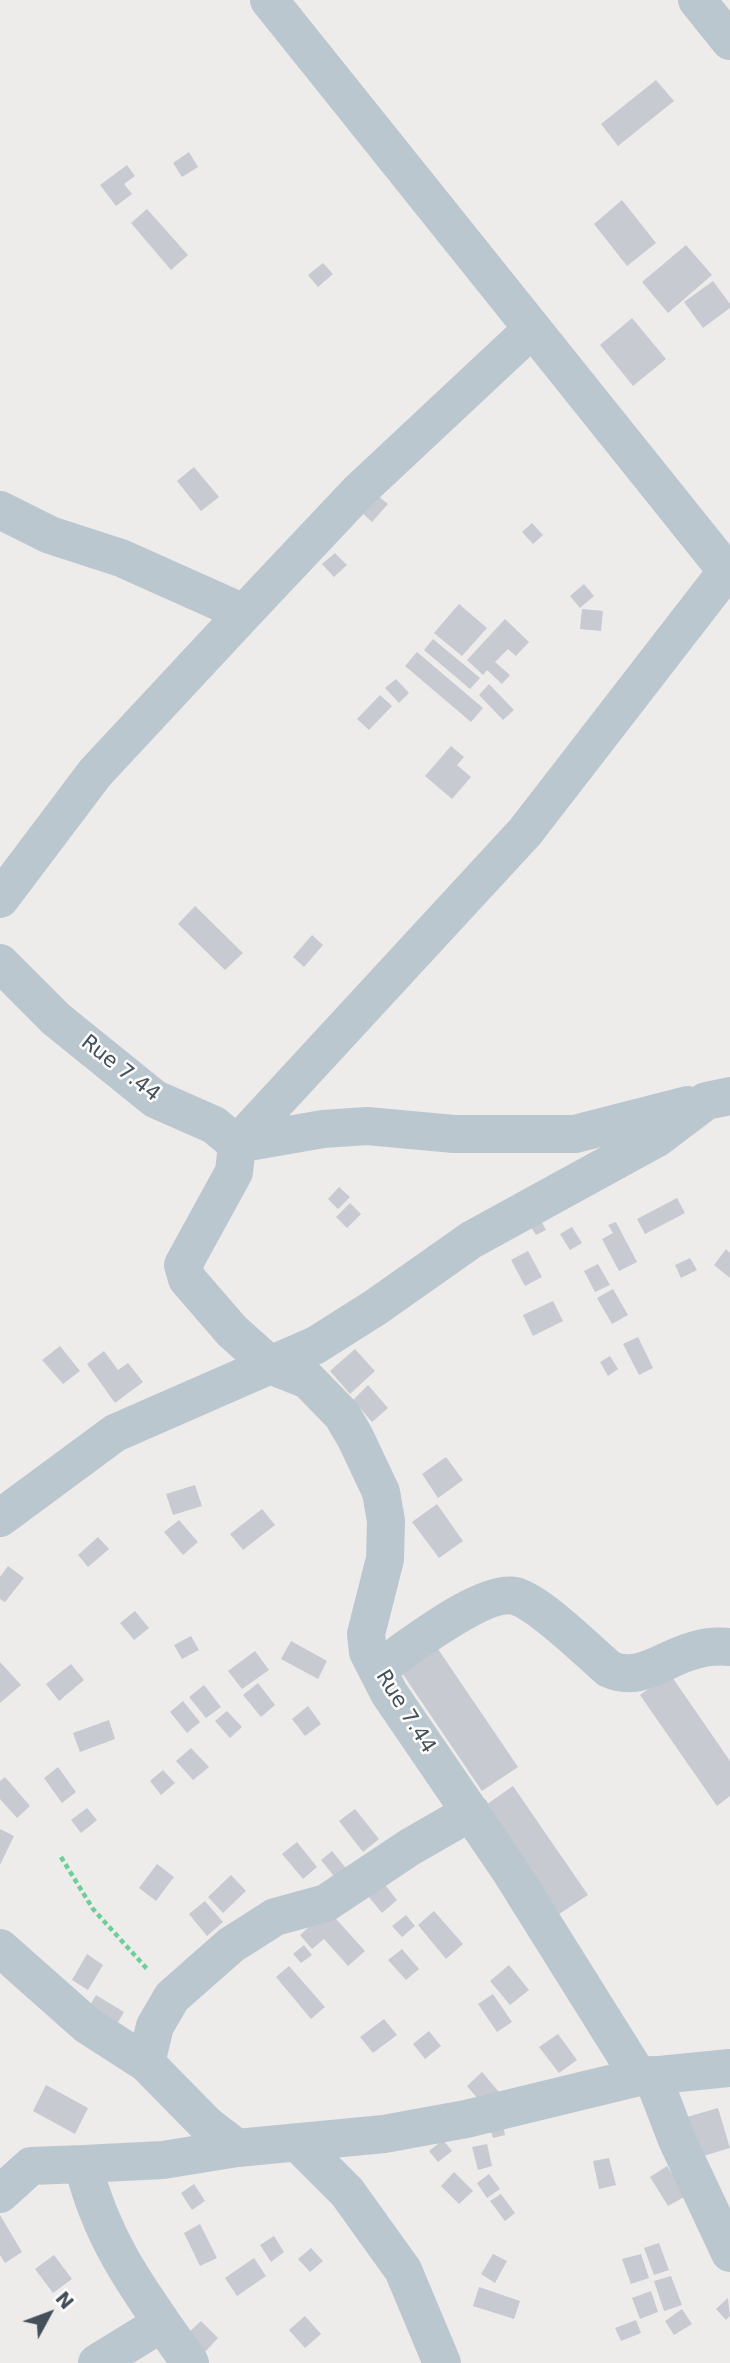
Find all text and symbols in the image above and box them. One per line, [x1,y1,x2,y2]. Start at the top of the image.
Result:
street label: Rue 7.44 [75,1030,165,1108]
street label: Rue 7.44 [370,1666,440,1758]
north arrow [14,2279,84,2349]
text: N [51,2287,78,2313]

